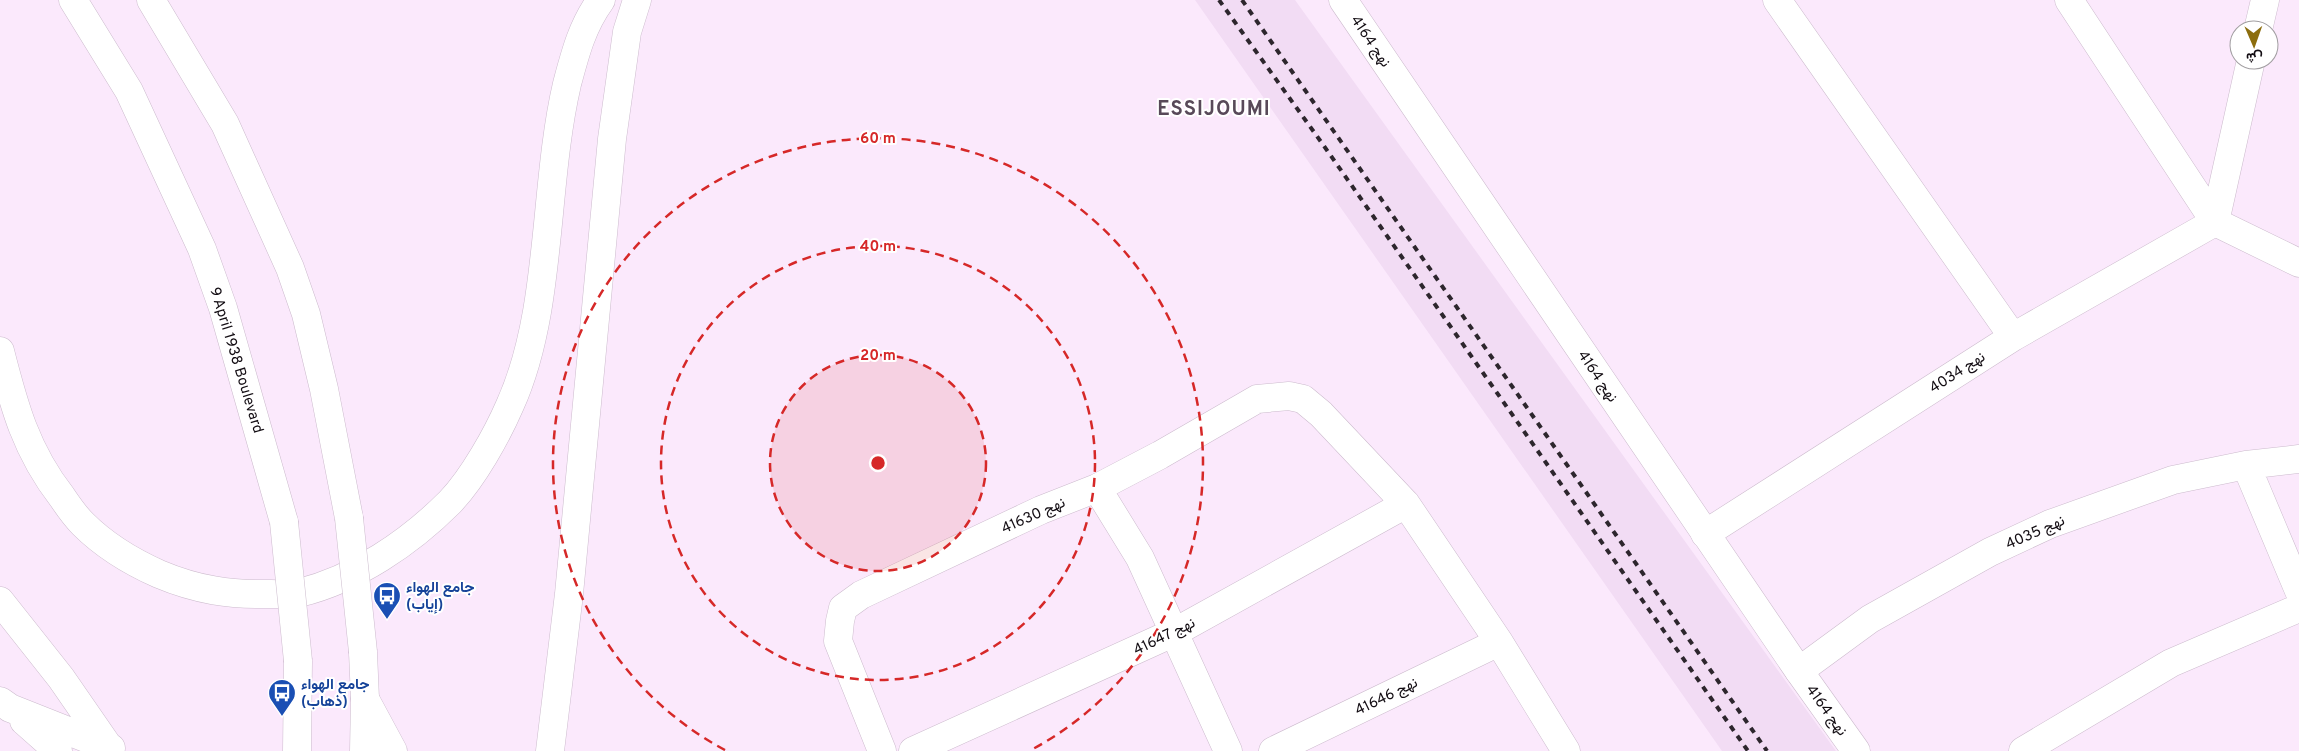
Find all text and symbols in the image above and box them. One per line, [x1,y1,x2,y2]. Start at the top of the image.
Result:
street label: نهج 4164 [1345,12,1394,72]
north arrow [2229,20,2279,70]
text: ش [2246,48,2263,65]
district label: ESSIJOUMI [1157,97,1271,123]
text: 60 m [860,130,896,149]
text: 40 m [860,238,896,257]
street label: 9 April 1938 Boulevard [204,285,267,436]
text: 20 m [860,347,896,366]
street label: نهج 4164 [1572,347,1621,407]
street label: نهج 4034 [1926,348,1989,398]
centre of rings [869,454,887,472]
street label: نهج 41630 [999,494,1069,539]
street label: نهج 4035 [2003,512,2068,555]
place label: جامع الهواء (إياب) [406,579,474,615]
bus stop icon: جامع الهواء (إياب) [372,581,402,620]
street label: نهج 41647 [1131,614,1199,660]
street label: نهج 41646 [1352,674,1421,721]
place label: جامع الهواء (ذهاب) [301,676,369,712]
bus stop icon: جامع الهواء (ذهاب) [267,678,297,717]
street label: نهج 4164 [1801,682,1851,740]

